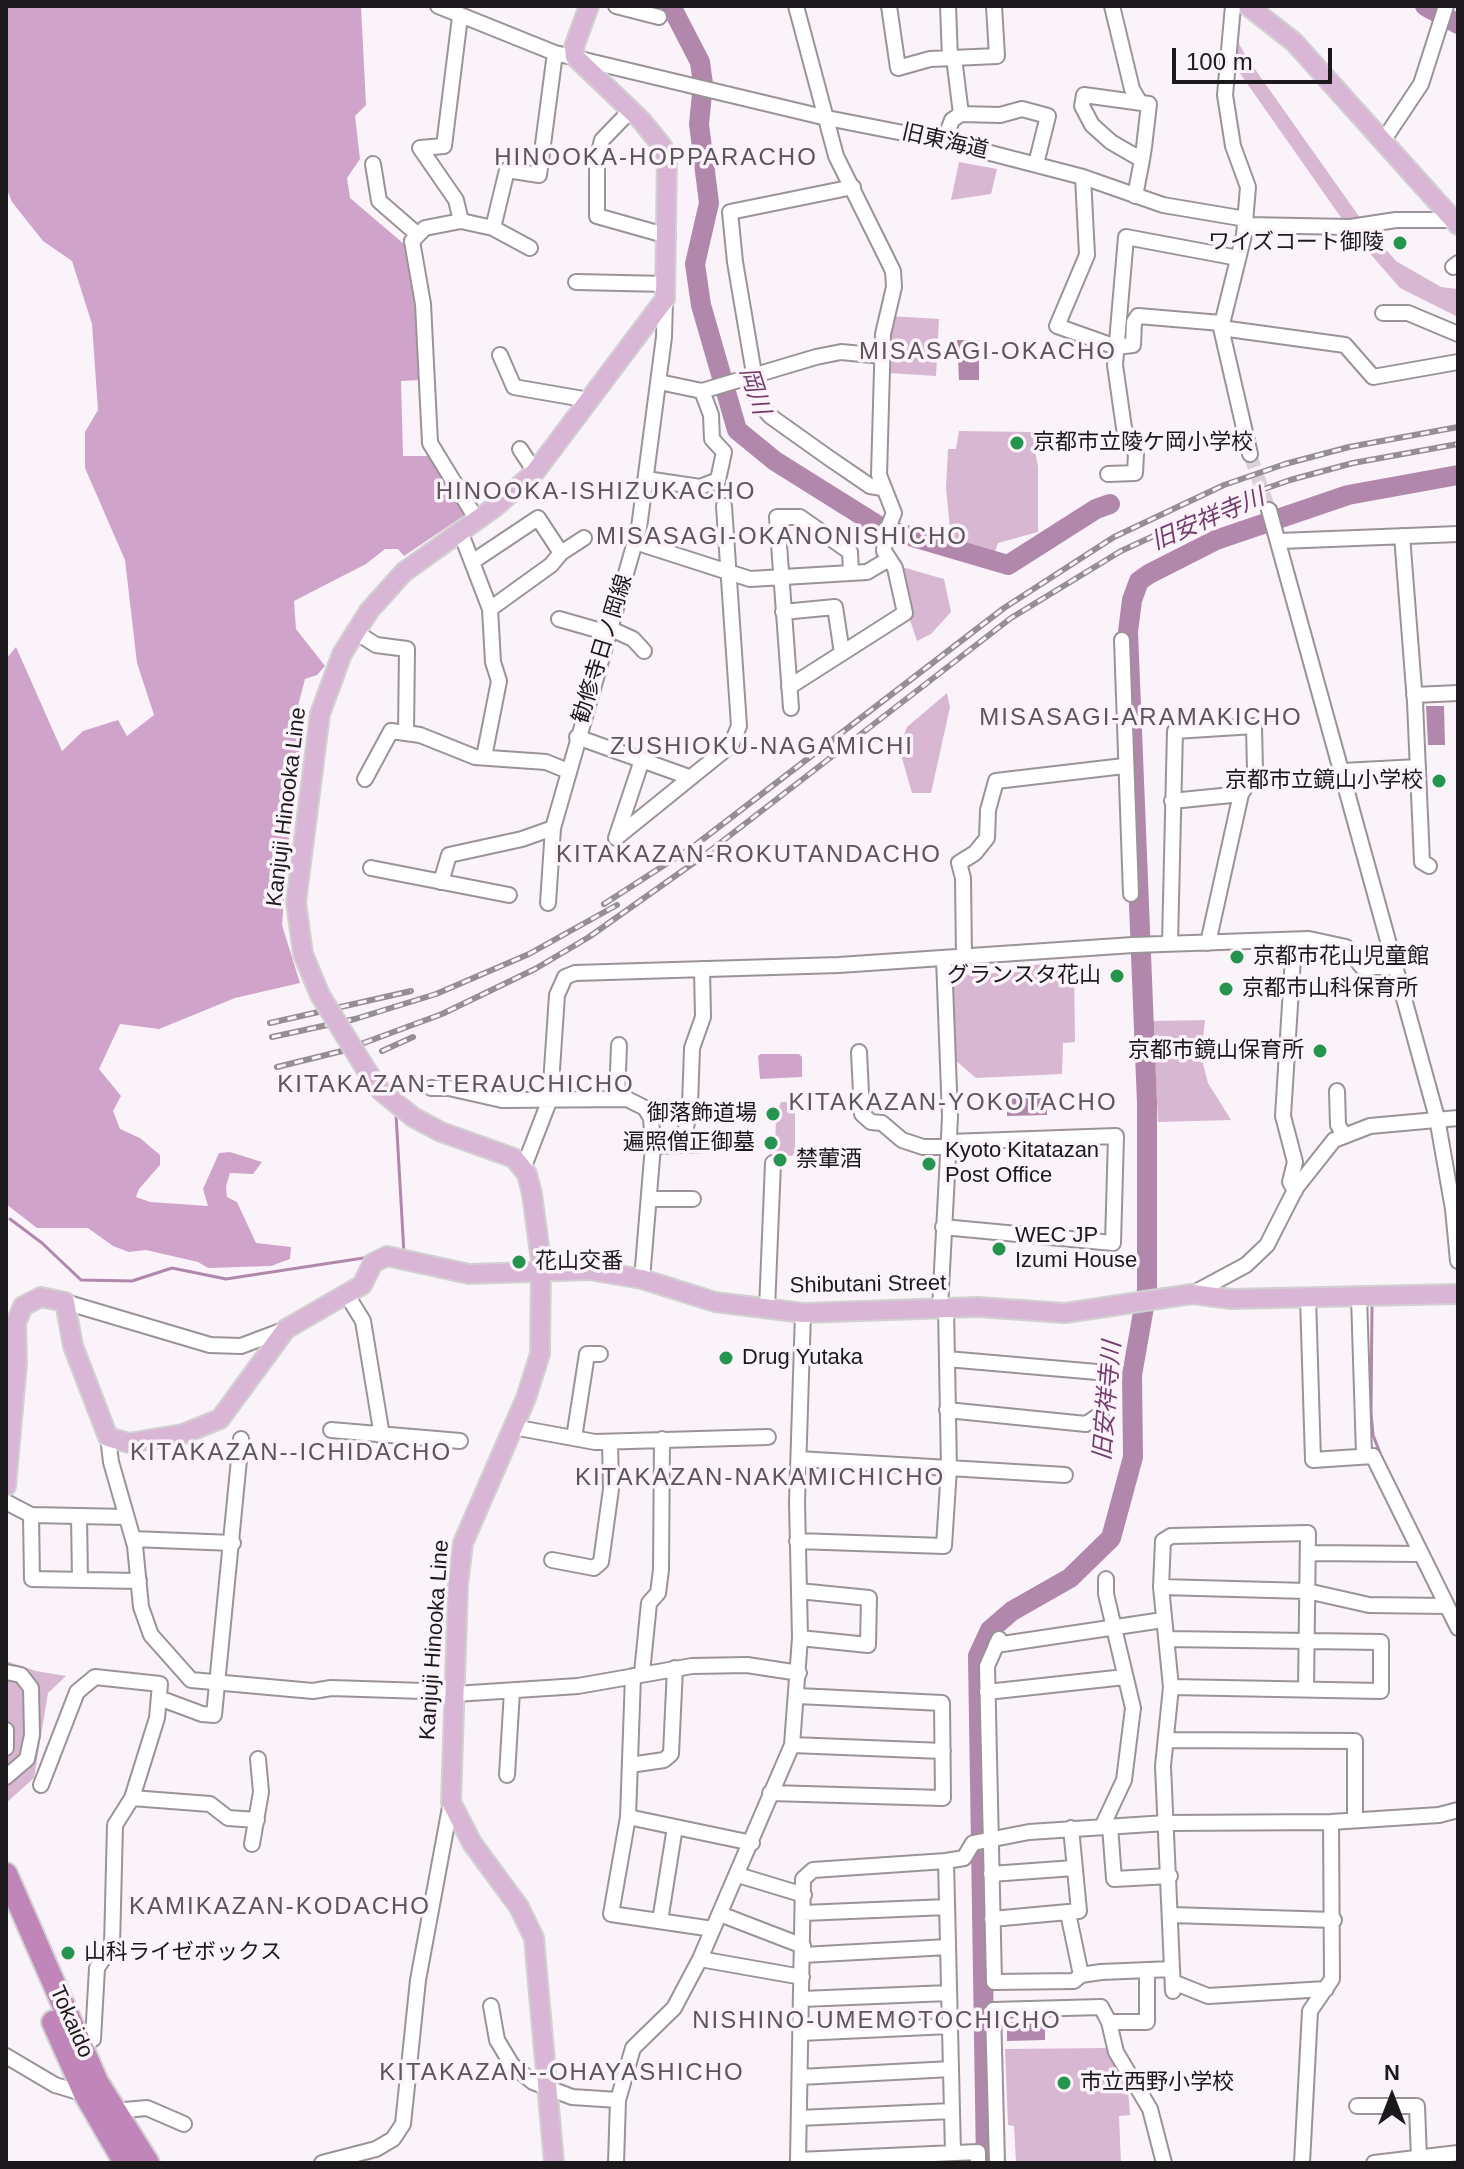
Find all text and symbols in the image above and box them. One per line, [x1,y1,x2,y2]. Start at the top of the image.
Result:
scale bar [1176,32,1336,82]
text: 100 m [1186,48,1253,75]
street label: 旧東海道 [899,119,991,165]
district label: HINOOKA-HOPPARACHO [494,144,818,172]
place label: ワイズコート御陵 [1208,230,1384,256]
marker: ワイズコート御陵 [1391,234,1409,252]
district label: MISASAGI-OKACHO [859,338,1117,366]
water label: 岡川 [733,364,775,418]
place label: 京都市立陵ケ岡小学校 [1033,430,1253,456]
marker: 京都市立陵ケ岡小学校 [1008,434,1026,452]
district label: HINOOKA-ISHIZUKACHO [436,478,756,506]
water label: 旧安祥寺川 [1147,483,1269,557]
district label: MISASAGI-OKANONISHICHO [596,523,968,551]
street label: 勧修寺日ノ岡線 [568,572,638,726]
district label: MISASAGI-ARAMAKICHO [979,704,1303,732]
street label: Kanjuji Hinooka Line [262,706,312,908]
district label: ZUSHIOKU-NAGAMICHI [610,733,914,761]
place label: 京都市立鏡山小学校 [1225,768,1423,794]
marker: 京都市立鏡山小学校 [1430,772,1448,790]
district label: KITAKAZAN-ROKUTANDACHO [556,841,942,869]
place label: 京都市花山児童館 [1253,944,1429,970]
marker: 京都市花山児童館 [1228,948,1246,966]
place label: グランスタ花山 [947,963,1101,989]
marker: グランスタ花山 [1108,967,1126,985]
place label: 京都市山科保育所 [1242,976,1418,1002]
marker: 京都市山科保育所 [1217,980,1235,998]
place label: 京都市鏡山保育所 [1128,1038,1304,1064]
marker: 京都市鏡山保育所 [1311,1042,1329,1060]
district label: KITAKAZAN-TERAUCHICHO [277,1071,635,1099]
district label: KITAKAZAN-YOKOTACHO [788,1089,1118,1117]
place label: 御落飾道場 [647,1101,757,1127]
marker: 御落飾道場 [764,1105,782,1123]
place label: 遍照僧正御墓 [623,1130,755,1156]
marker: 遍照僧正御墓 [762,1134,780,1152]
place label: Kyoto Kitatazan Post Office [945,1138,1099,1190]
place label: 禁葷酒 [796,1147,862,1173]
marker: 禁葷酒 [771,1151,789,1169]
marker: Kyoto Kitatazan Post Office [920,1155,938,1173]
place label: WEC JP Izumi House [1015,1223,1137,1274]
marker: WEC JP Izumi House [990,1240,1008,1258]
place label: 花山交番 [535,1249,623,1275]
marker: 花山交番 [510,1253,528,1271]
street label: Shibutani Street [790,1270,946,1300]
water label: 旧安祥寺川 [1088,1340,1128,1462]
place label: Drug Yutaka [742,1345,863,1371]
marker: Drug Yutaka [717,1349,735,1367]
district label: KITAKAZAN--ICHIDACHO [130,1439,452,1467]
district label: KITAKAZAN-NAKAMICHICHO [575,1464,945,1492]
street label: Kanjuji Hinooka Line [415,1539,455,1741]
district label: KAMIKAZAN-KODACHO [129,1893,431,1921]
place label: 山科ライゼボックス [84,1940,282,1966]
marker: 山科ライゼボックス [59,1944,77,1962]
street label: Tokaido [44,1982,98,2062]
district label: NISHINO-UMEMOTOCHICHO [692,2007,1062,2035]
north arrow [1352,2057,1432,2137]
district label: KITAKAZAN--OHAYASHICHO [379,2059,745,2087]
text: N [1384,2060,1400,2085]
place label: 市立西野小学校 [1080,2070,1234,2096]
marker: 市立西野小学校 [1055,2074,1073,2092]

